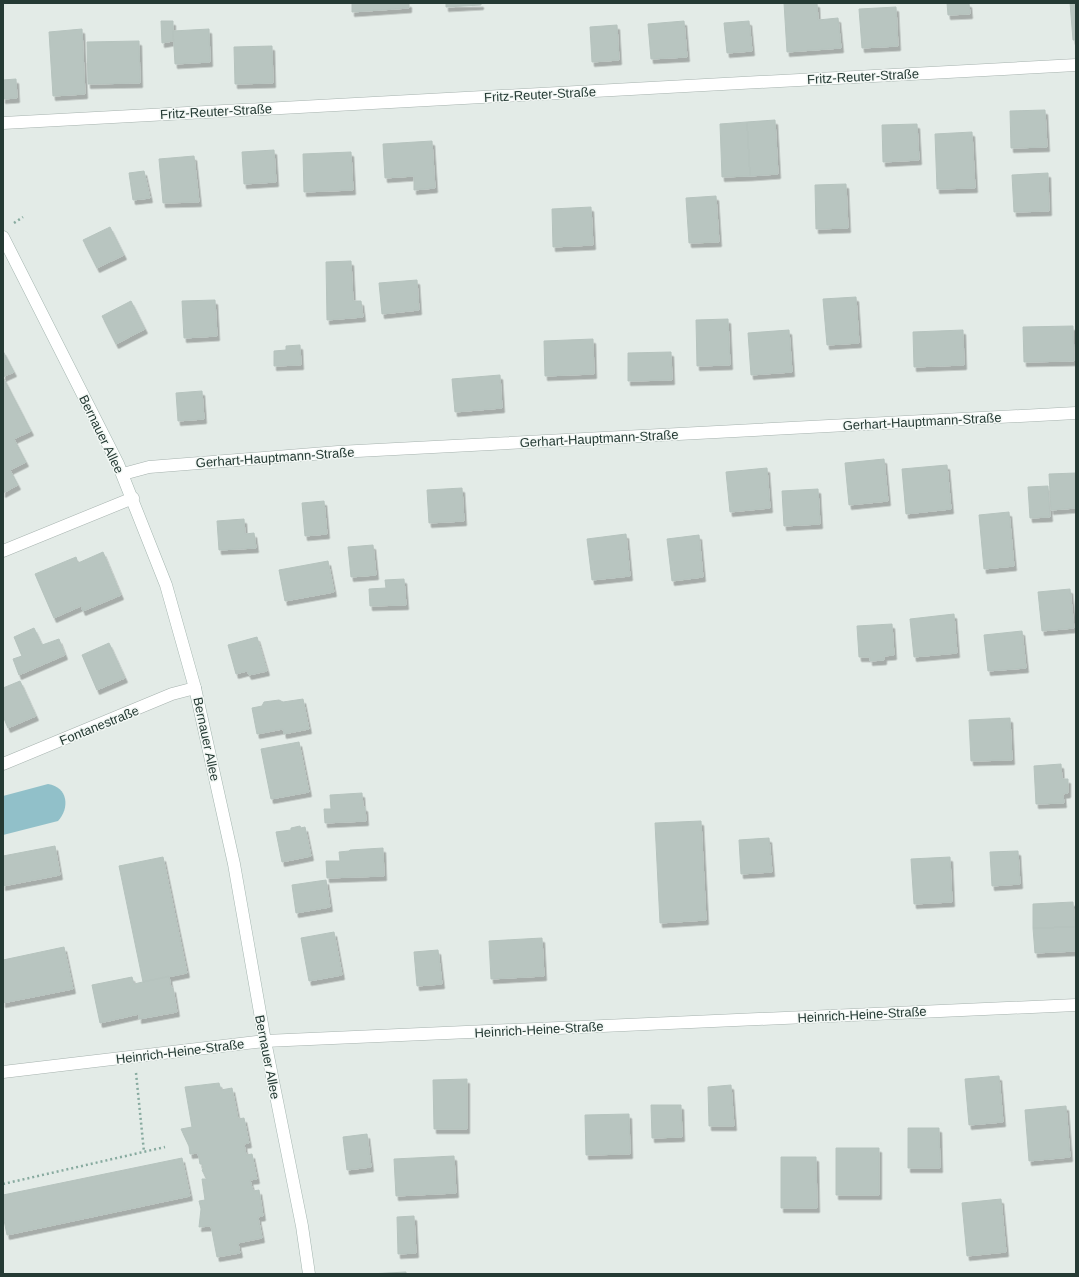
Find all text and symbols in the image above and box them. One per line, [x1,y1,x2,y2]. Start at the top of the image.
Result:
street label: Fritz-Reuter-Straße [807,66,919,87]
street label: Fritz-Reuter-Straße [484,84,596,105]
street label: Fritz-Reuter-Straße [160,101,272,122]
street label: Bernauer Allee [76,393,127,476]
street label: Gerhart-Hauptmann-Straße [842,410,1002,433]
street label: Gerhart-Hauptmann-Straße [519,427,679,450]
street label: Gerhart-Hauptmann-Straße [195,444,355,471]
street label: Bernauer Allee [190,696,223,782]
street label: Fontanestraße [57,703,141,748]
street label: Heinrich-Heine-Straße [797,1004,927,1025]
street label: Bernauer Allee [252,1014,283,1100]
street label: Heinrich-Heine-Straße [474,1019,604,1040]
street label: Heinrich-Heine-Straße [115,1036,245,1067]

